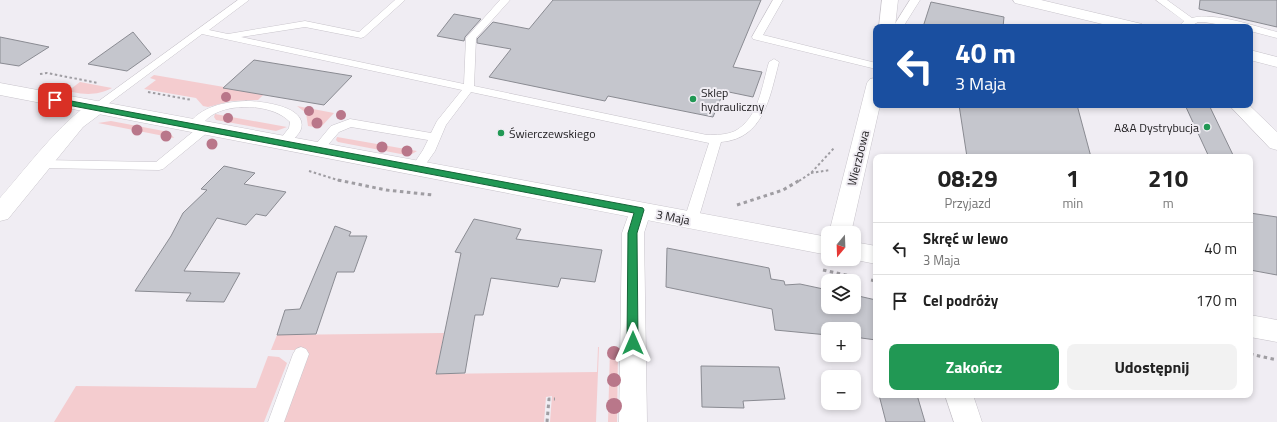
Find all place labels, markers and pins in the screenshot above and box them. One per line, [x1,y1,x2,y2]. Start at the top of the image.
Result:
pin [38,83,72,117]
place label: Sklep hydrauliczny [701,83,764,116]
marker: Sklep hydrauliczny [688,94,698,104]
place label: A&A Dystrybucja [1114,118,1199,137]
marker: A&A Dystrybucja [1202,122,1212,132]
place label: Świerczewskiego [509,124,596,143]
marker: Świerczewskiego [496,128,506,138]

